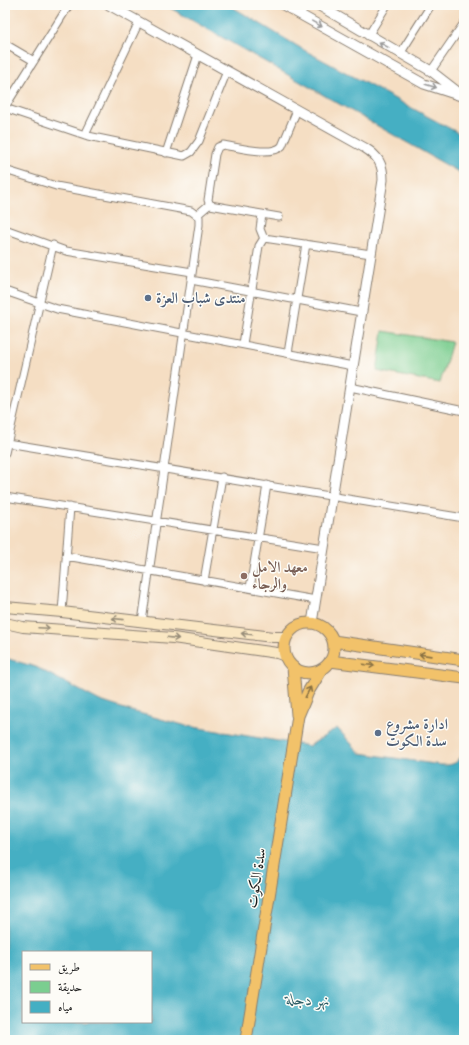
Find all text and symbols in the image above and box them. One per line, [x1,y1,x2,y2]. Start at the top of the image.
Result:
one-way arrow [311,21,323,28]
one-way arrow [378,41,390,49]
one-way arrow [424,83,437,90]
place label: منتدى شباب العزة [156,289,246,308]
marker: منتدى شباب العزة [143,293,153,303]
place label: معهد الامل والرجاء [252,558,308,594]
marker: معهد الامل والرجاء [239,571,249,581]
one-way arrow [112,615,125,623]
one-way arrow [37,625,50,632]
one-way arrow [241,630,254,638]
one-way arrow [166,635,179,642]
one-way arrow [419,651,432,659]
one-way arrow [362,662,375,669]
one-way arrow [305,686,312,698]
place label: ادارة مشروع سدة الكوت [386,715,448,751]
marker: ادارة مشروع سدة الكوت [373,728,383,738]
street label: سدة الكوت [242,847,271,910]
legend [22,951,152,1023]
text: طريق [58,960,80,975]
text: حديقة [58,980,82,995]
water label: نهر دجلة [284,989,330,1011]
text: مياه [58,1000,73,1015]

